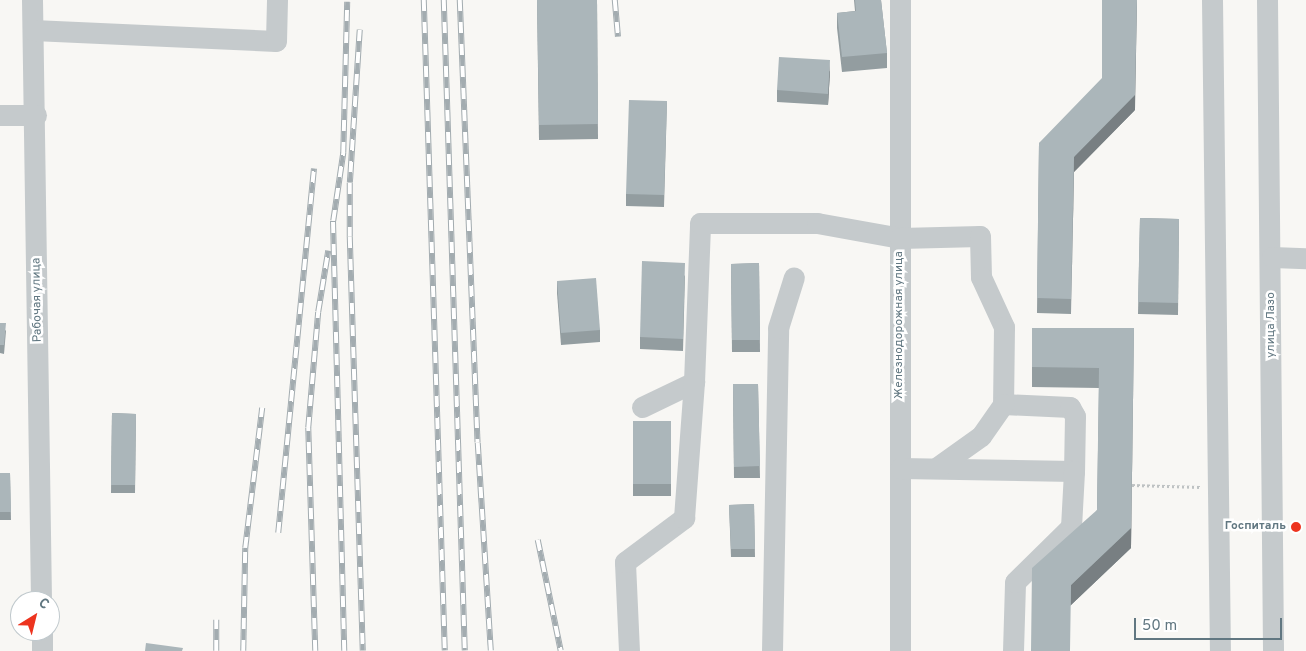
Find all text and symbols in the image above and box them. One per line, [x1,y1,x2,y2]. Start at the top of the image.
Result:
street label: Железнодорожная улица [893,251,907,399]
street label: Рабочая улица [30,258,46,342]
street label: улица Лазо [1265,292,1279,358]
place label: Госпиталь [1225,520,1286,534]
marker: Госпиталь [1290,521,1302,533]
north arrow [10,591,60,641]
text: С [35,595,52,614]
scale bar [1136,608,1284,640]
text: 50 m [1142,617,1177,636]

